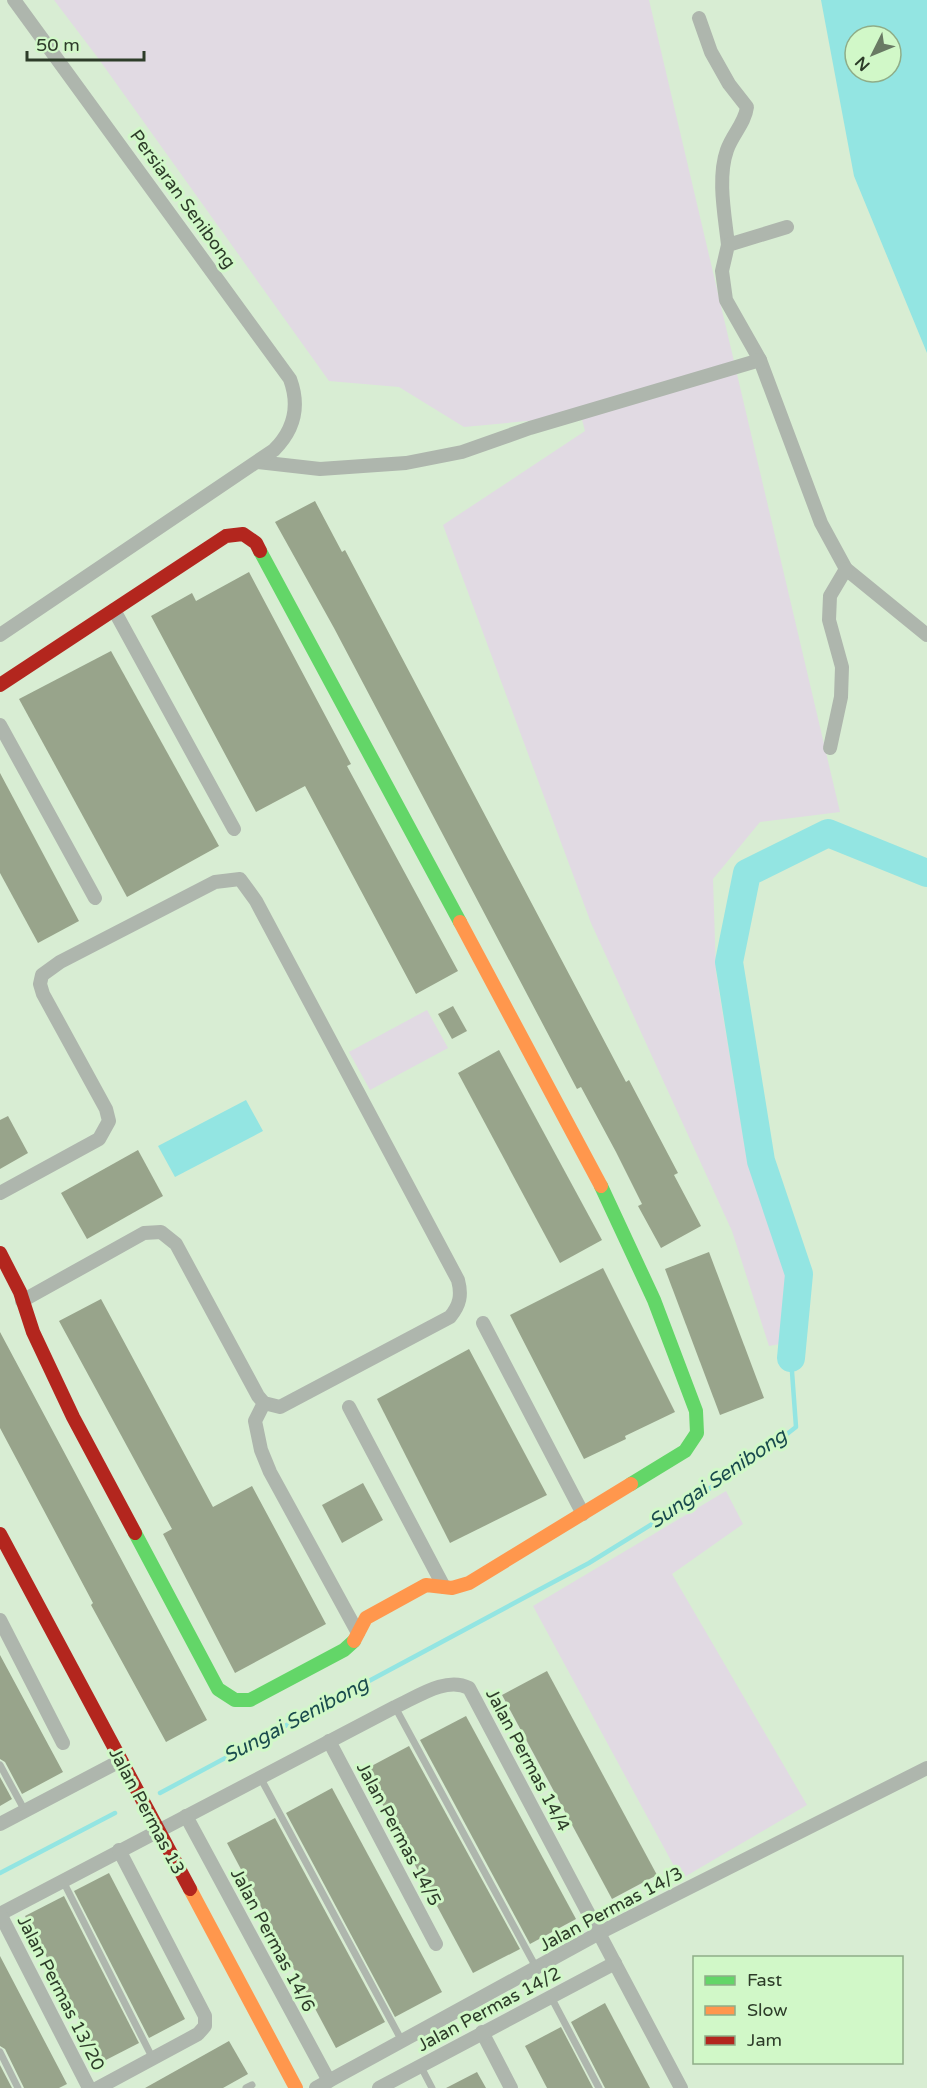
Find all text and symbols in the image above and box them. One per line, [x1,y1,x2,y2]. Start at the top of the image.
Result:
scale bar [27,24,144,62]
north arrow [843,24,903,84]
text: 50 m [36,34,80,56]
text: N [851,52,874,75]
street label: Persiaran Senibong [125,125,241,273]
water label: Sungai Senibong [645,1423,793,1534]
water label: Sungai Senibong [219,1671,374,1768]
street label: Jalan Permas 14/4 [481,1685,575,1835]
street label: Jalan Permas 13 [104,1744,190,1878]
street label: Jalan Permas 14/5 [352,1758,446,1910]
street label: Jalan Permas 14/3 [535,1862,687,1956]
street label: Jalan Permas 14/6 [226,1864,320,2016]
street label: Jalan Permas 13/20 [12,1912,110,2074]
legend [693,1956,903,2064]
street label: Jalan Permas 14/2 [413,1962,565,2056]
text: Fast [747,1969,782,1991]
text: Slow [747,1999,788,2021]
text: Jam [747,2029,782,2051]

